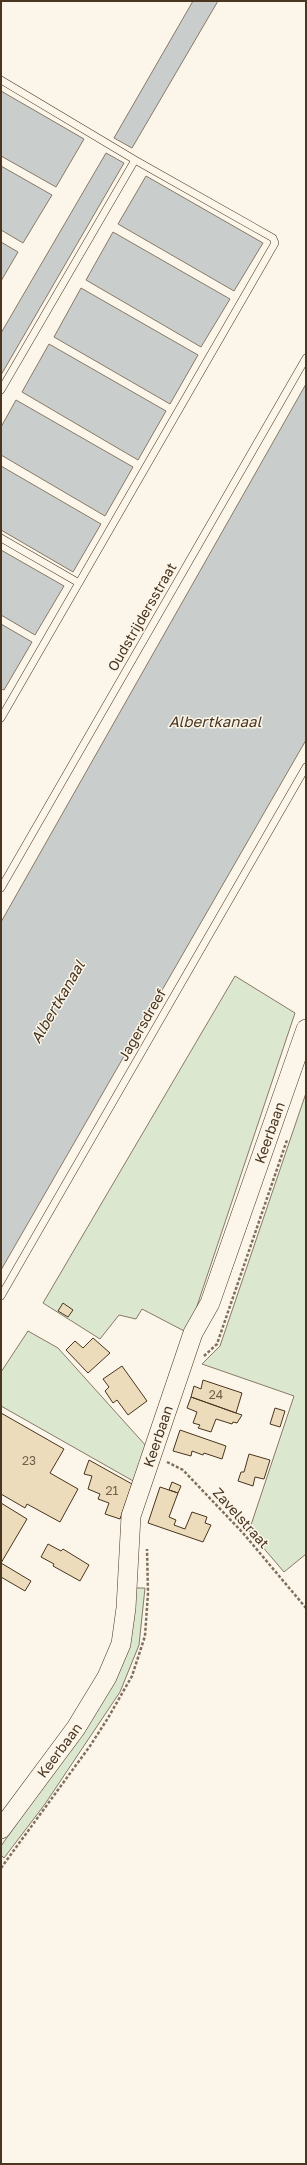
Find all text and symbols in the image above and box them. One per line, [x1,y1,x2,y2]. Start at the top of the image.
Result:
street label: Oudstrijdersstraat [104,559,180,674]
water label: Albertkanaal [169,712,262,730]
water label: Albertkanaal [26,956,89,1046]
street label: Jagersdreef [114,986,169,1064]
street label: Keerbaan [251,1099,288,1166]
house number: 24 [209,1387,223,1402]
street label: Keerbaan [139,1403,176,1469]
house number: 23 [22,1453,36,1468]
house number: 21 [106,1483,119,1498]
street label: Zavelstraat [210,1484,273,1552]
street label: Keerbaan [33,1719,85,1781]

